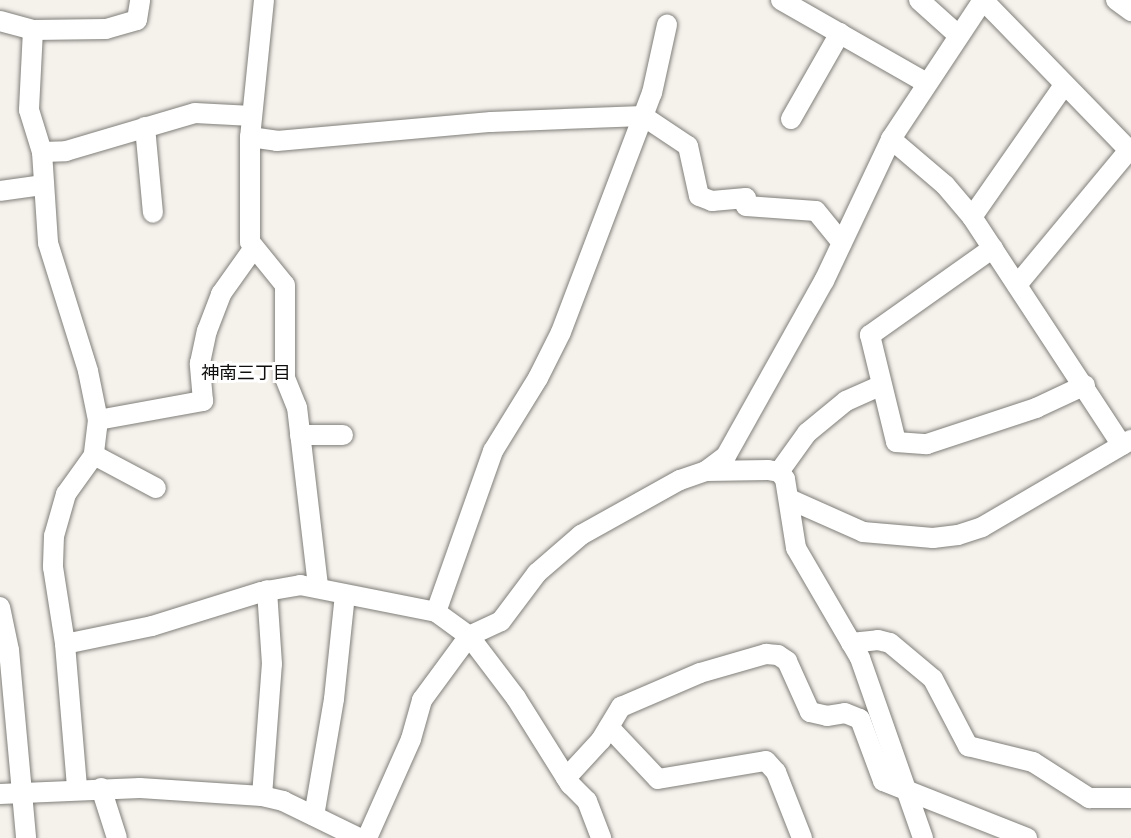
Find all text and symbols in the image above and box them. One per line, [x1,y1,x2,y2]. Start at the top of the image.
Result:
district label: 神南三丁目 [201,361,291,383]

